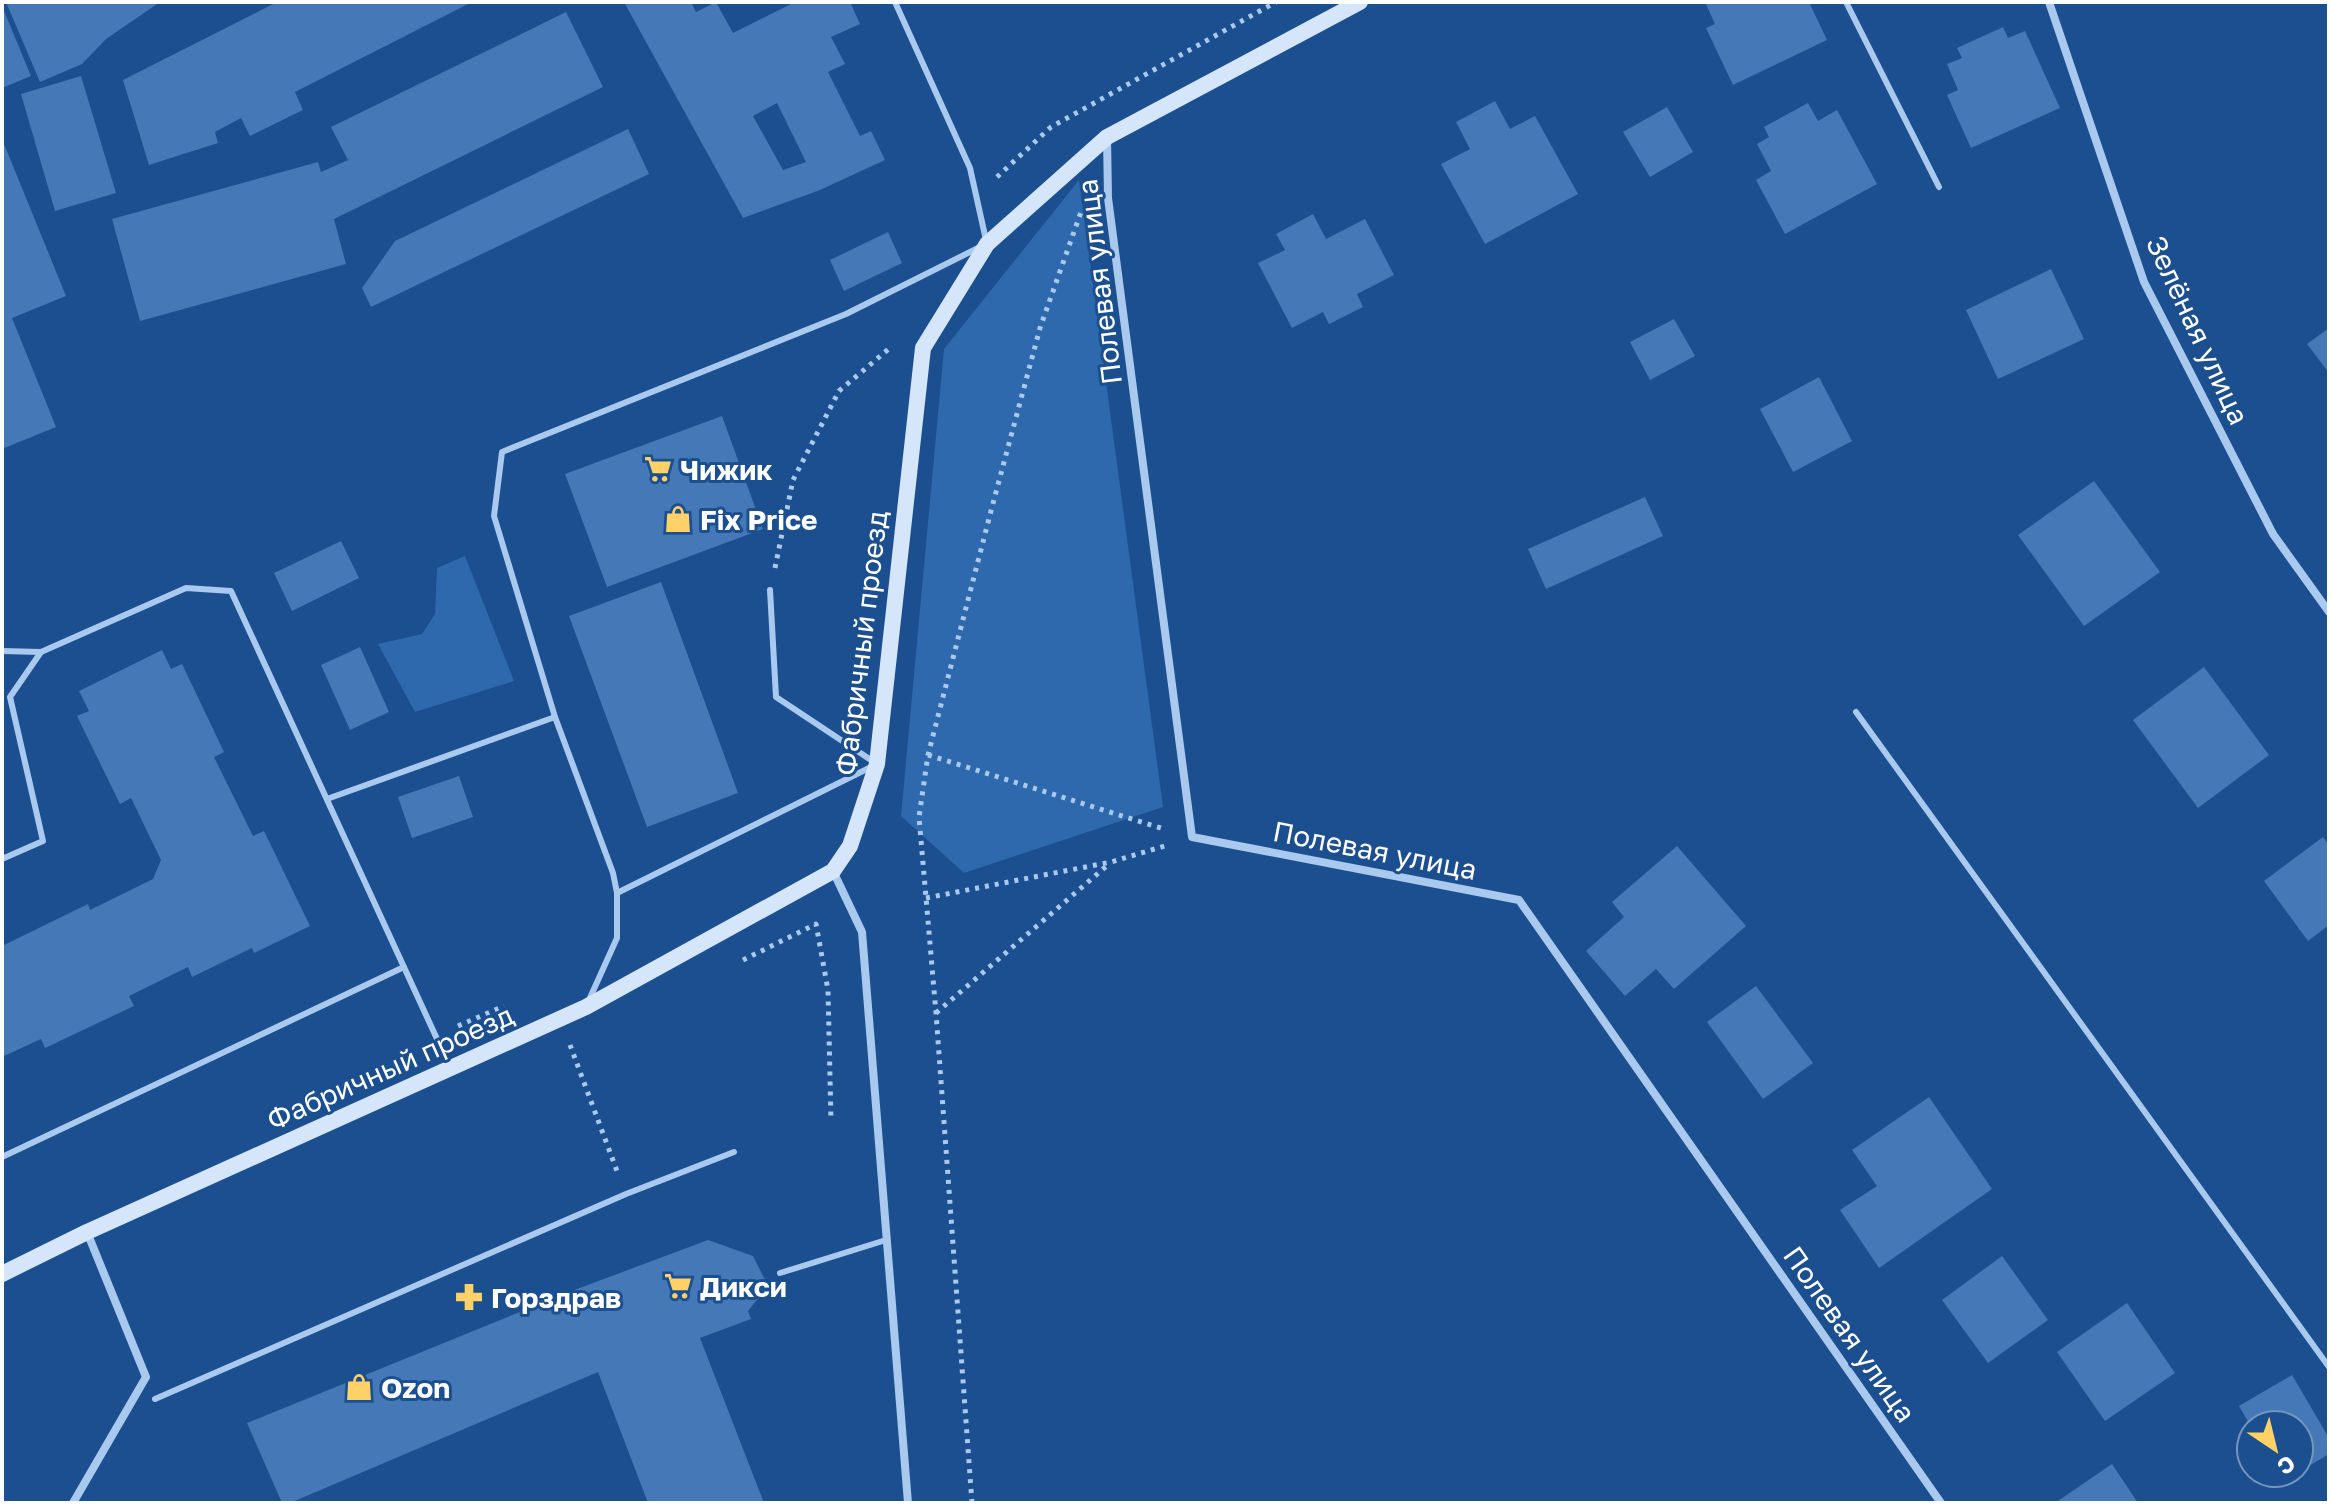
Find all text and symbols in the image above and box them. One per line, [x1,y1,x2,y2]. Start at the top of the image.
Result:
street label: Полевая улица [1070,177,1128,387]
street label: Зелёная улица [2140,230,2256,430]
place label: Чижик [680,453,773,486]
supermarket icon: Чижик [643,454,673,484]
place label: Fix Price [700,503,818,536]
shop icon: Fix Price [663,504,693,534]
street label: Фабричный проезд [828,509,894,777]
street label: Полевая улица [1270,814,1480,886]
street label: Фабричный проезд [261,998,519,1136]
street label: Полевая улица [1777,1240,1923,1428]
place label: Дикси [700,1270,787,1303]
supermarket icon: Дикси [663,1271,693,1301]
place label: Горздрав [491,1281,621,1314]
pharmacy icon: Горздрав [454,1282,484,1312]
place label: Ozon [381,1371,450,1404]
shop icon: Ozon [344,1372,374,1402]
north arrow [2235,1409,2315,1489]
text: С [2273,1450,2301,1481]

